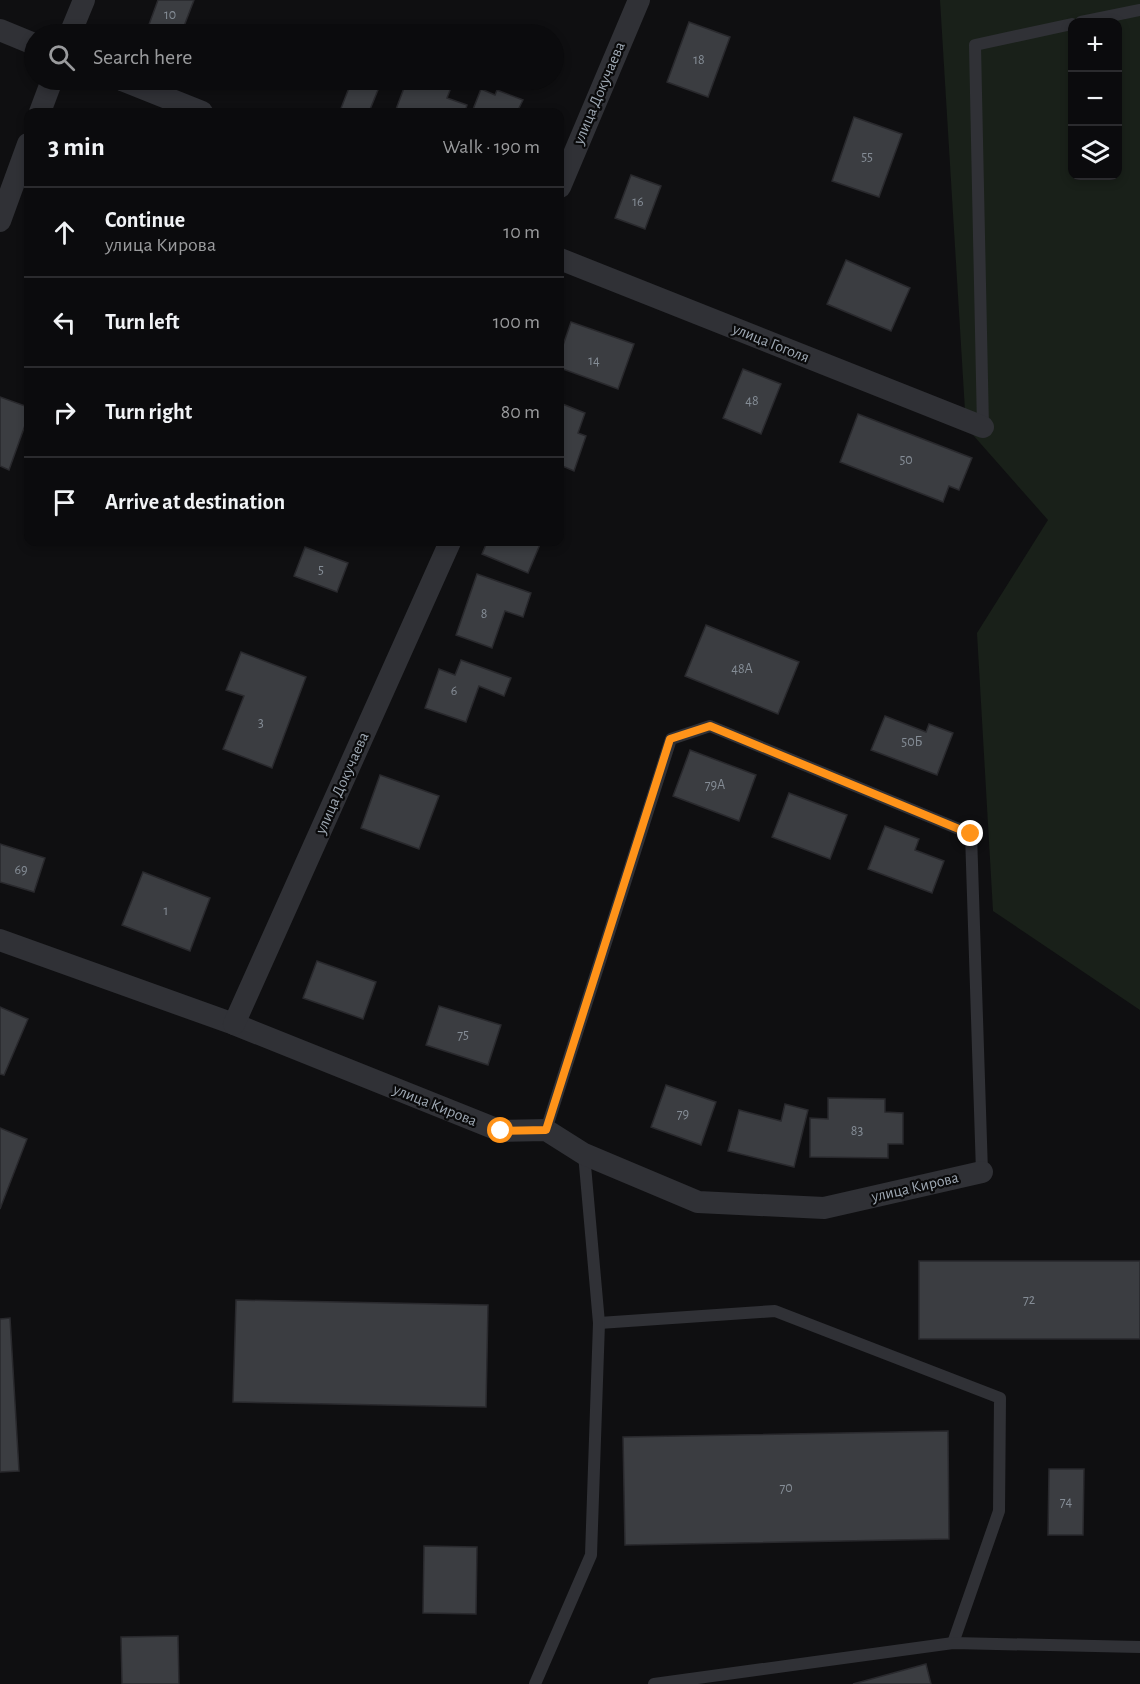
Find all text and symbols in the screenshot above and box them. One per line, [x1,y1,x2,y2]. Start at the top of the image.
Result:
house number: 10 [164,8,176,22]
map controls [1068,18,1122,180]
button: + [1068,18,1122,72]
search box [24,24,564,90]
street label: улица Докучаева [570,39,629,148]
icon: search [45,41,78,74]
text: Search here [93,46,192,68]
house number: 18 [693,53,705,67]
button: − [1068,72,1122,126]
button: layers [1068,126,1122,180]
text: 3 min [48,134,105,160]
text: Walk · 190 m [443,137,540,157]
house number: 55 [861,150,873,164]
house number: 16 [632,195,644,209]
text: Continue [105,209,185,231]
icon: ahead [48,216,81,249]
text: 10 m [503,222,540,242]
text: улица Кирова [105,235,216,255]
icon: left [48,306,81,339]
text: Turn left [105,311,179,333]
text: 100 m [493,312,540,332]
street label: улица Гоголя [729,320,812,367]
house number: 14 [588,354,600,368]
house number: 48 [745,394,759,408]
icon: right [48,396,81,429]
text: Turn right [105,401,192,423]
text: 80 m [501,402,540,422]
house number: 50 [899,453,913,467]
icon: arrive [48,486,81,519]
text: Arrive at destination [105,491,285,513]
house number: 5 [318,563,324,577]
house number: 8 [481,607,487,621]
house number: 48А [731,662,753,676]
house number: 6 [451,684,457,698]
house number: 3 [258,716,264,730]
street label: улица Докучаева [312,730,373,838]
house number: 50Б [901,735,923,749]
house number: 79А [705,778,725,792]
route end [957,820,983,846]
house number: 69 [14,863,28,877]
house number: 1 [164,904,168,918]
house number: 75 [457,1028,469,1042]
street label: улица Кирова [390,1081,479,1130]
house number: 79 [677,1107,689,1121]
route start [487,1117,513,1143]
house number: 83 [851,1124,863,1138]
street label: улица Кирова [869,1169,960,1206]
house number: 72 [1023,1293,1035,1307]
house number: 70 [779,1481,793,1495]
house number: 74 [1060,1495,1073,1509]

